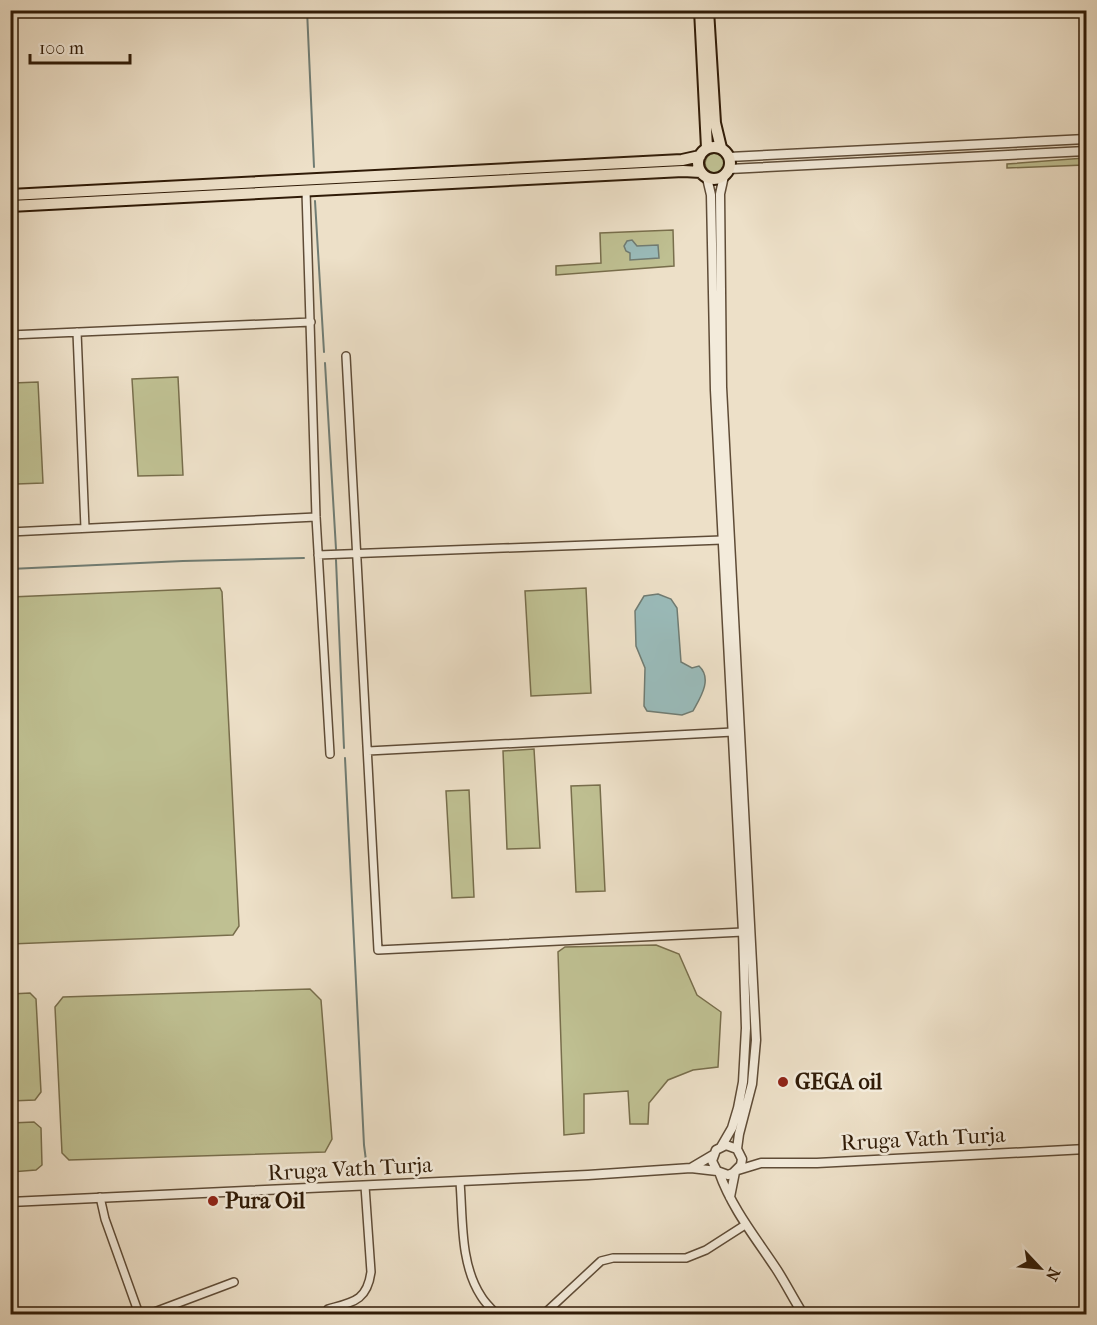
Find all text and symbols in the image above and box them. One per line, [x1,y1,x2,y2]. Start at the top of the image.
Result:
scale bar [30,27,130,65]
text: 100 m [39,38,84,59]
place label: GEGA oil [795,1069,883,1095]
marker: GEGA oil [776,1075,790,1089]
street label: Rruga Vath Turja [840,1122,1007,1156]
street label: Rruga Vath Turja [267,1152,434,1186]
place label: Pura Oil [225,1188,306,1214]
marker: Pura Oil [206,1194,220,1208]
north arrow [1010,1238,1070,1298]
text: N [1041,1265,1064,1285]

